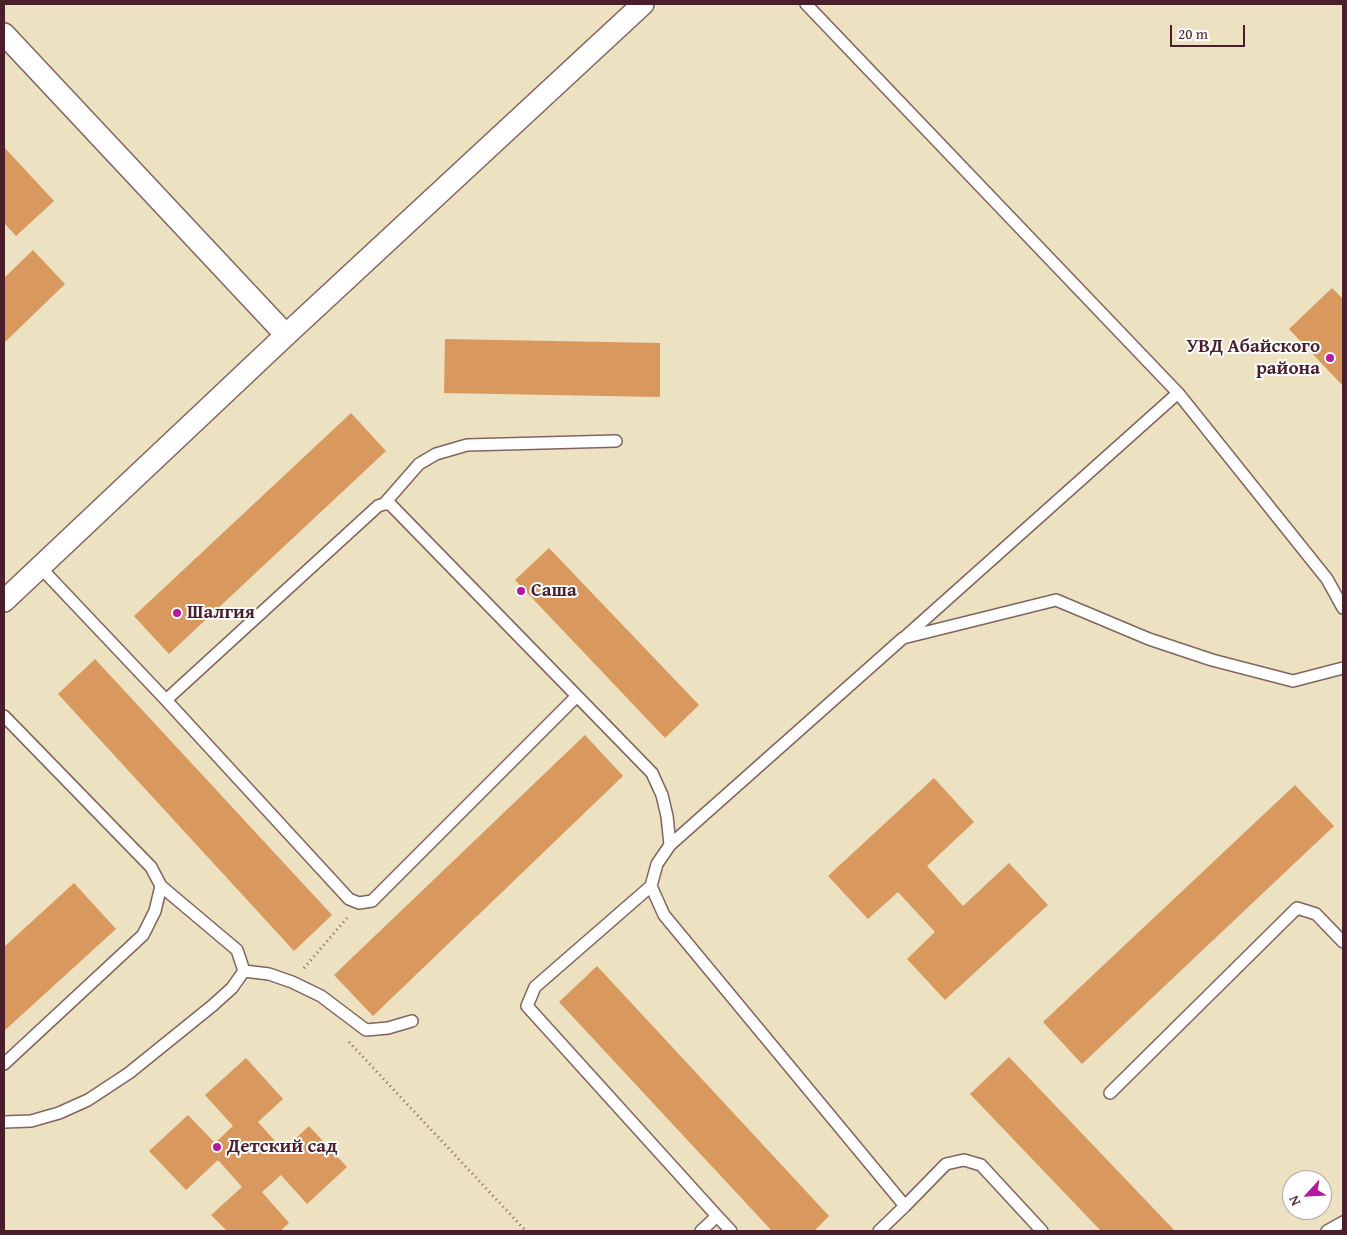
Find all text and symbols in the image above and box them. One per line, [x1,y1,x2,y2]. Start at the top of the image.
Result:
scale bar [1172,15,1247,47]
text: 20 m [1178,23,1208,44]
place label: УВД Абайского района [1186,336,1320,380]
marker: УВД Абайского района [1324,352,1336,364]
place label: Саша [531,580,577,602]
marker: Саша [515,585,527,597]
place label: Шалгия [187,602,255,624]
marker: Шалгия [171,607,183,619]
place label: Детский сад [227,1136,338,1158]
marker: Детский сад [211,1141,223,1153]
north arrow [1282,1170,1332,1220]
text: N [1283,1192,1305,1209]

